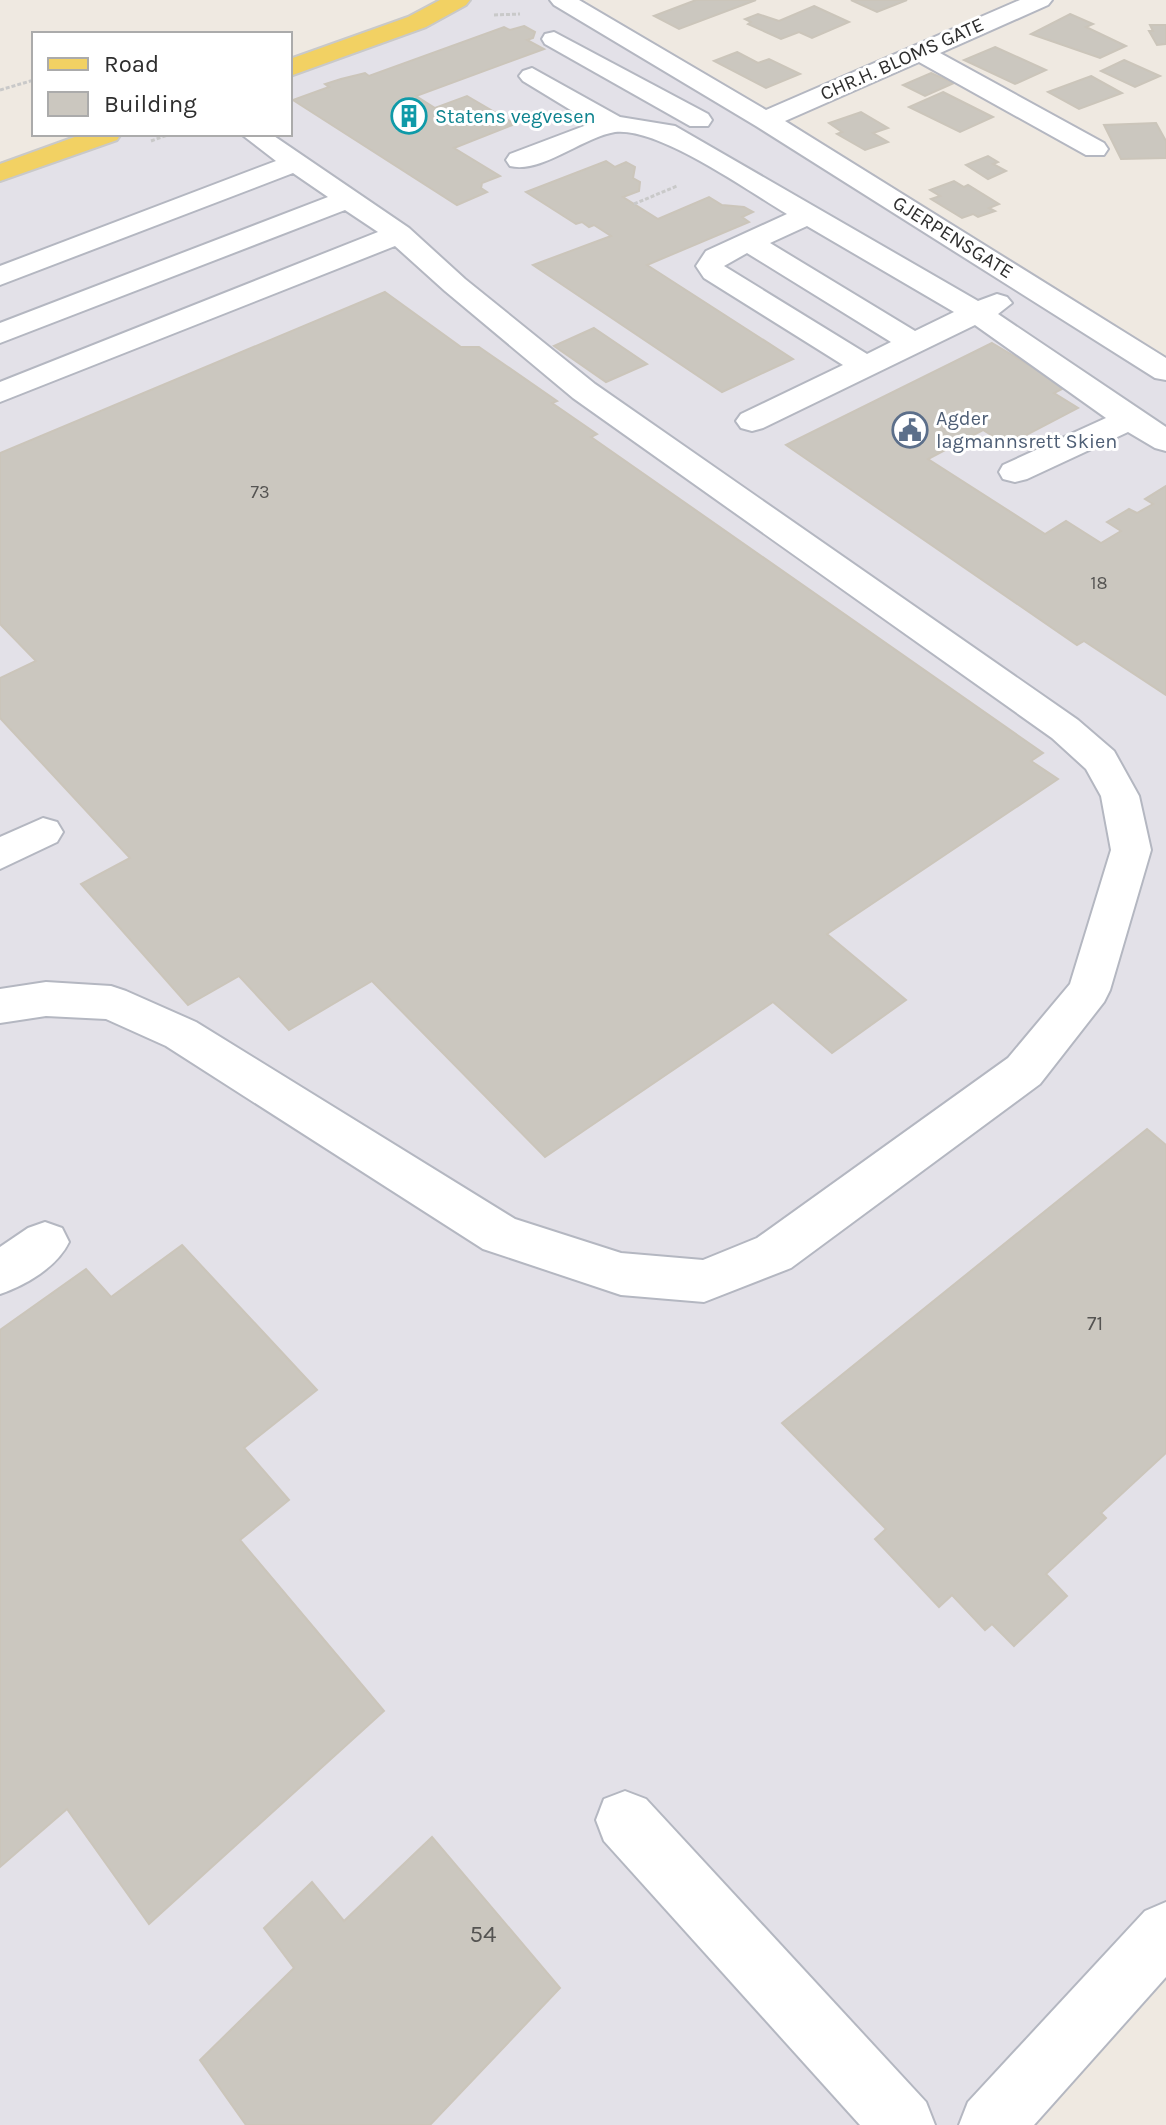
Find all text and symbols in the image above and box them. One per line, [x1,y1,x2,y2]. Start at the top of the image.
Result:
street label: CHR.H. BLOMS GATE [817,13,987,105]
legend [32,32,292,136]
text: Road [104,50,159,78]
text: Building [104,90,197,118]
building icon: Statens vegvesen [390,97,428,135]
place label: Statens vegvesen [435,105,596,128]
street label: GJERPENSGATE [889,191,1017,283]
place label: Agder lagmannsrett Skien [936,407,1117,453]
public building icon: Agder lagmannsrett Skien [891,411,929,449]
house number: 73 [250,481,270,503]
house number: 18 [1090,572,1108,594]
house number: 71 [1087,1312,1103,1335]
house number: 54 [470,1920,496,1948]

